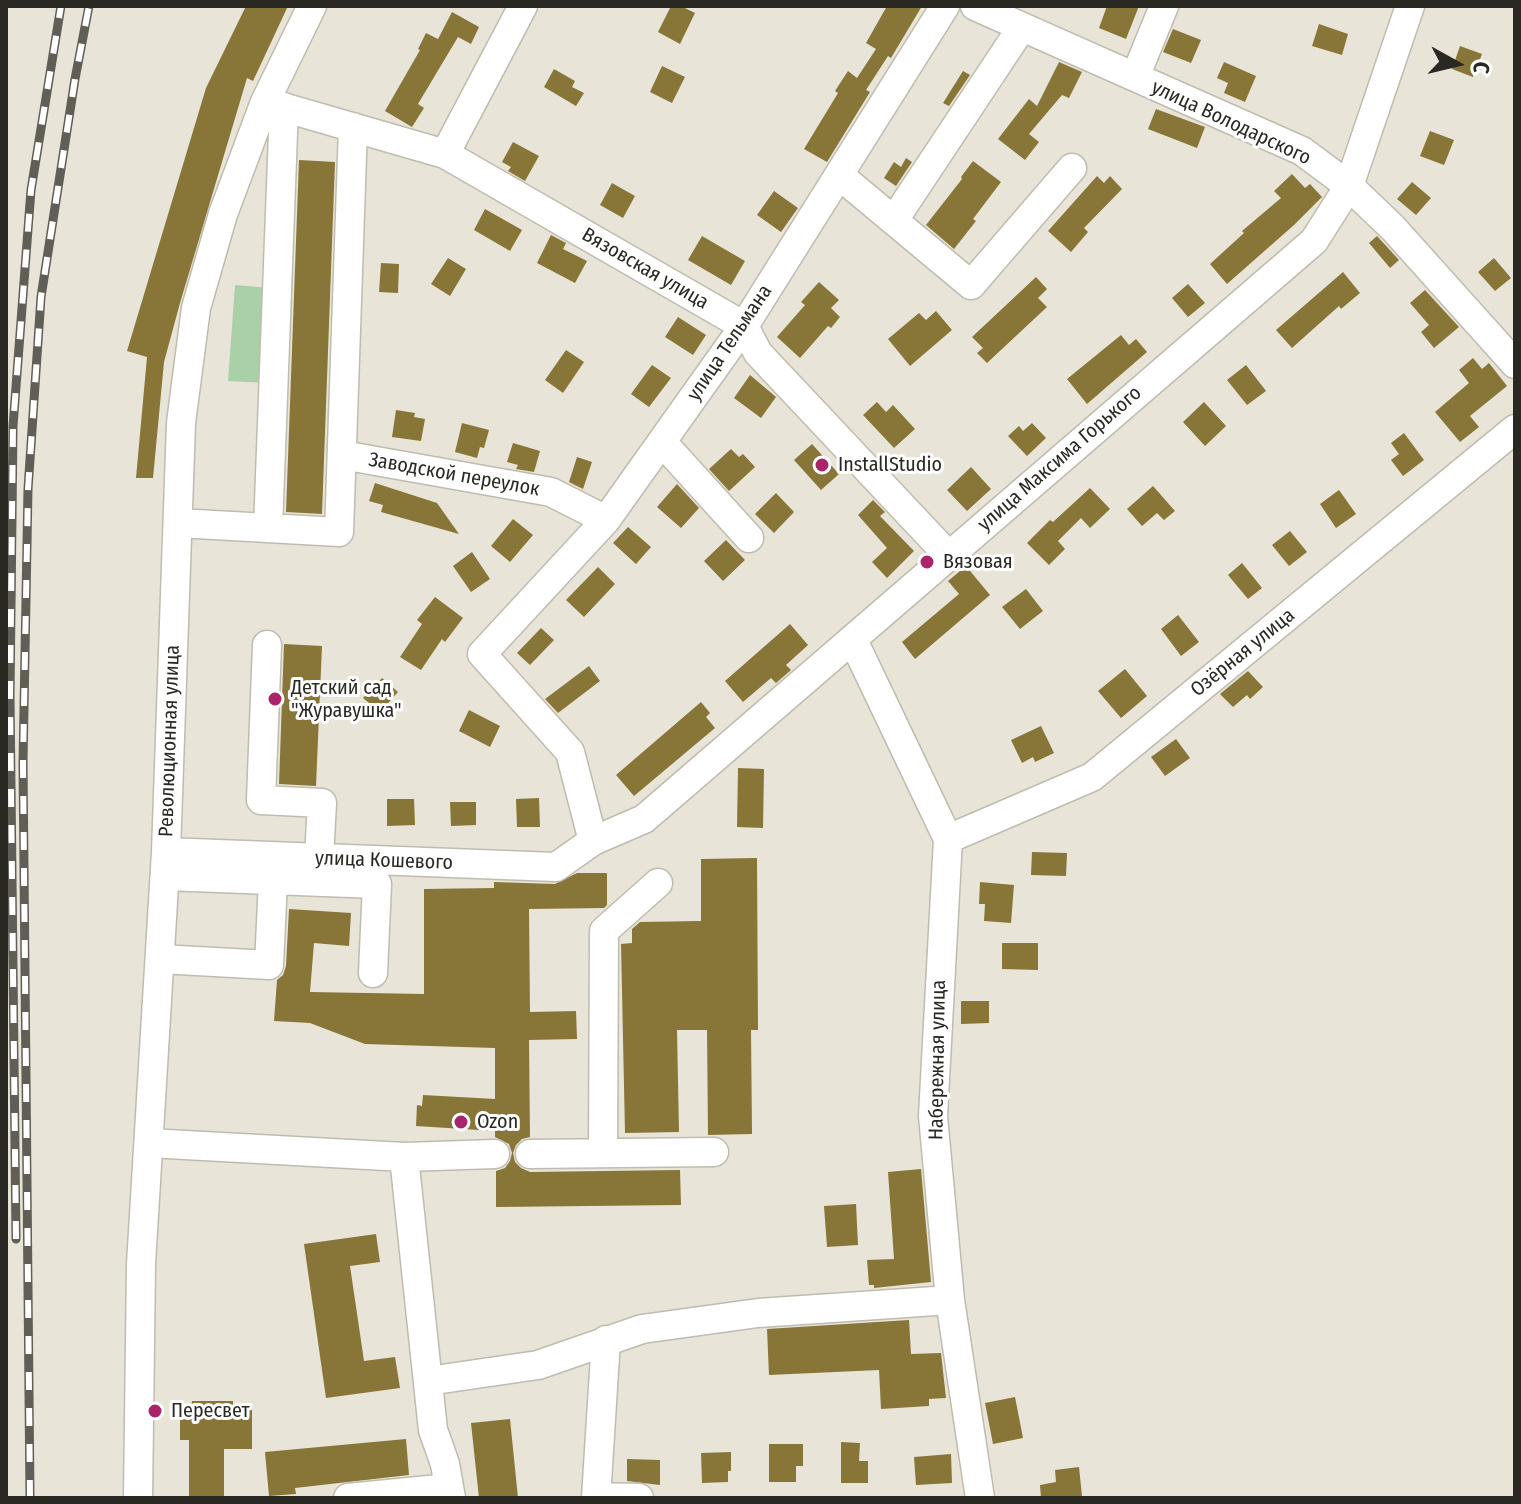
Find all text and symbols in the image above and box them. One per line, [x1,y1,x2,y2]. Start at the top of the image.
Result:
north arrow [1417,24,1497,104]
text: С [1467,60,1495,75]
street label: улица Володарского [1147,76,1315,170]
street label: Вязовская улица [577,223,713,315]
street label: улица Тельмана [682,280,778,406]
street label: улица Максима Горького [973,381,1147,537]
street label: Заводской переулок [367,448,541,502]
place label: InstallStudio [838,453,942,477]
marker: InstallStudio [813,456,831,474]
place label: Вязовая [943,550,1013,574]
marker: Вязовая [918,553,936,571]
street label: Озёрная улица [1186,604,1300,702]
street label: Революционная улица [155,645,185,837]
place label: Детский сад "Журавушка" [291,676,402,723]
marker: Детский сад "Журавушка" [266,690,284,708]
street label: улица Кошевого [315,847,453,875]
street label: Набережная улица [925,980,951,1140]
place label: Ozon [477,1110,518,1134]
marker: Ozon [452,1113,470,1131]
place label: Пересвет [171,1399,250,1423]
marker: Пересвет [146,1402,164,1420]

